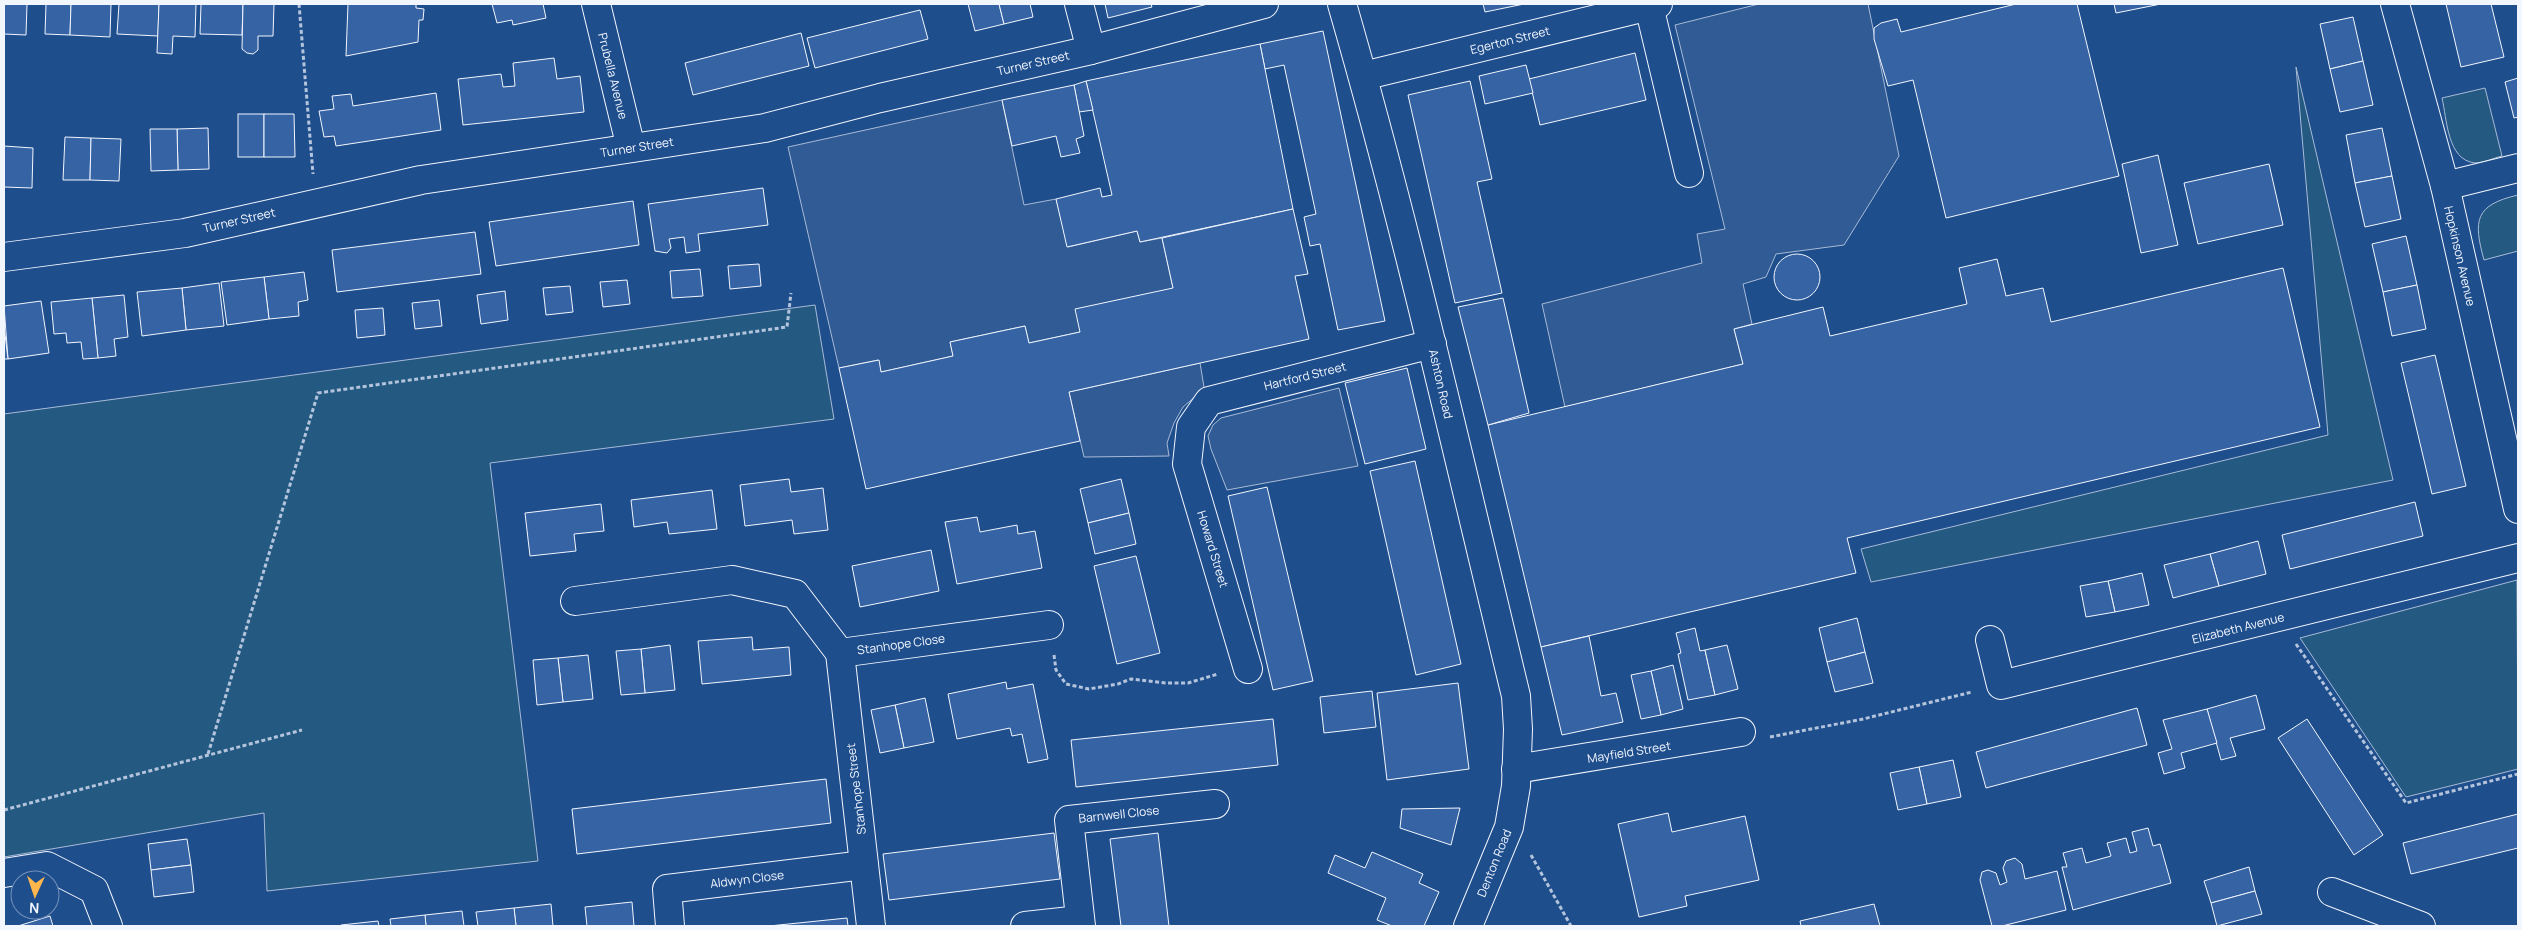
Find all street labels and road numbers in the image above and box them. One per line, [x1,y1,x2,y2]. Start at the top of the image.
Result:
street label: Egerton Street [1468,22,1552,58]
street label: Prubella Avenue [594,31,632,121]
street label: Turner Street [995,46,1071,80]
street label: Turner Street [599,133,675,161]
street label: Turner Street [201,203,277,237]
street label: Hopkinson Avenue [2440,204,2480,308]
street label: Ashton Road [1425,348,1457,420]
street label: Hartford Street [1262,358,1348,394]
street label: Howard Street [1193,508,1233,590]
street label: Elizabeth Avenue [2190,608,2286,648]
street label: Stanhope Close [856,629,946,659]
street label: Mayfield Street [1586,737,1672,767]
street label: Stanhope Street [842,742,870,836]
street label: Barnwell Close [1078,801,1160,827]
street label: Denton Road [1473,827,1515,899]
street label: Aldwyn Close [709,866,785,892]

